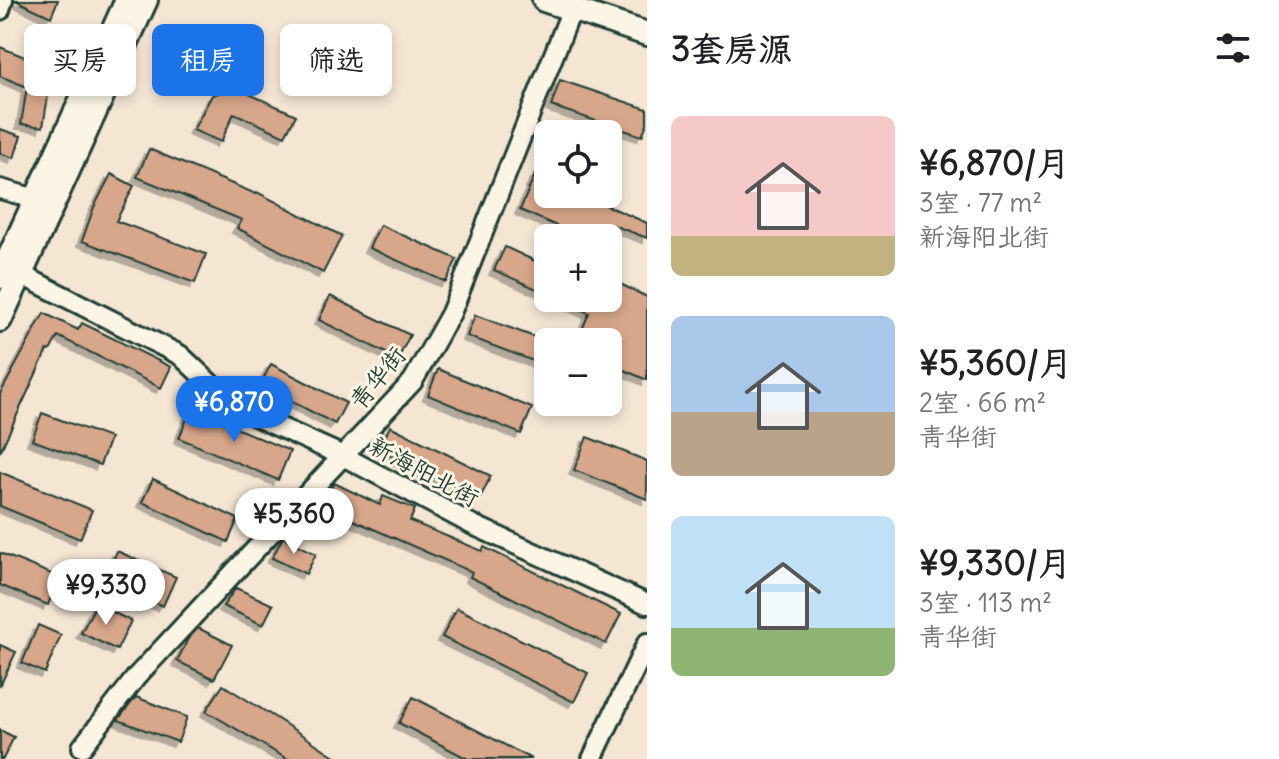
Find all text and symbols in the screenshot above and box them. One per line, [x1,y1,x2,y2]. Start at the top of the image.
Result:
chip: 买房 [24,24,136,96]
chip: 租房 [152,24,264,96]
chip: 筛选 [280,24,392,96]
icon: filters [1211,26,1255,70]
text: 3套房源 [671,27,792,70]
map controls [534,120,622,416]
button: locate [534,120,622,208]
text: ¥6,870/月 [919,141,1070,184]
icon: home [735,148,831,244]
text: 3室 · 77 m² [919,186,1042,219]
text: 新海阳北街 [919,220,1049,253]
button: + [534,224,622,312]
button: − [534,328,622,416]
street label: 青华街 [343,340,412,415]
text: ¥5,360/月 [919,341,1073,384]
icon: home [735,348,831,444]
pin: ¥6,870 [169,376,299,444]
text: ¥6,870 [194,385,274,418]
text: 2室 · 66 m² [919,386,1046,419]
text: 青华街 [919,420,997,453]
street label: 新海阳北街 [364,430,484,513]
pin: ¥5,360 [229,488,359,556]
text: ¥5,360 [253,497,335,530]
text: ¥9,330/月 [919,541,1072,584]
icon: home [735,548,831,644]
pin: ¥9,330 [41,559,171,627]
text: ¥9,330 [65,568,147,601]
text: 3室 · 113 m² [919,586,1052,619]
text: 青华街 [919,620,997,653]

